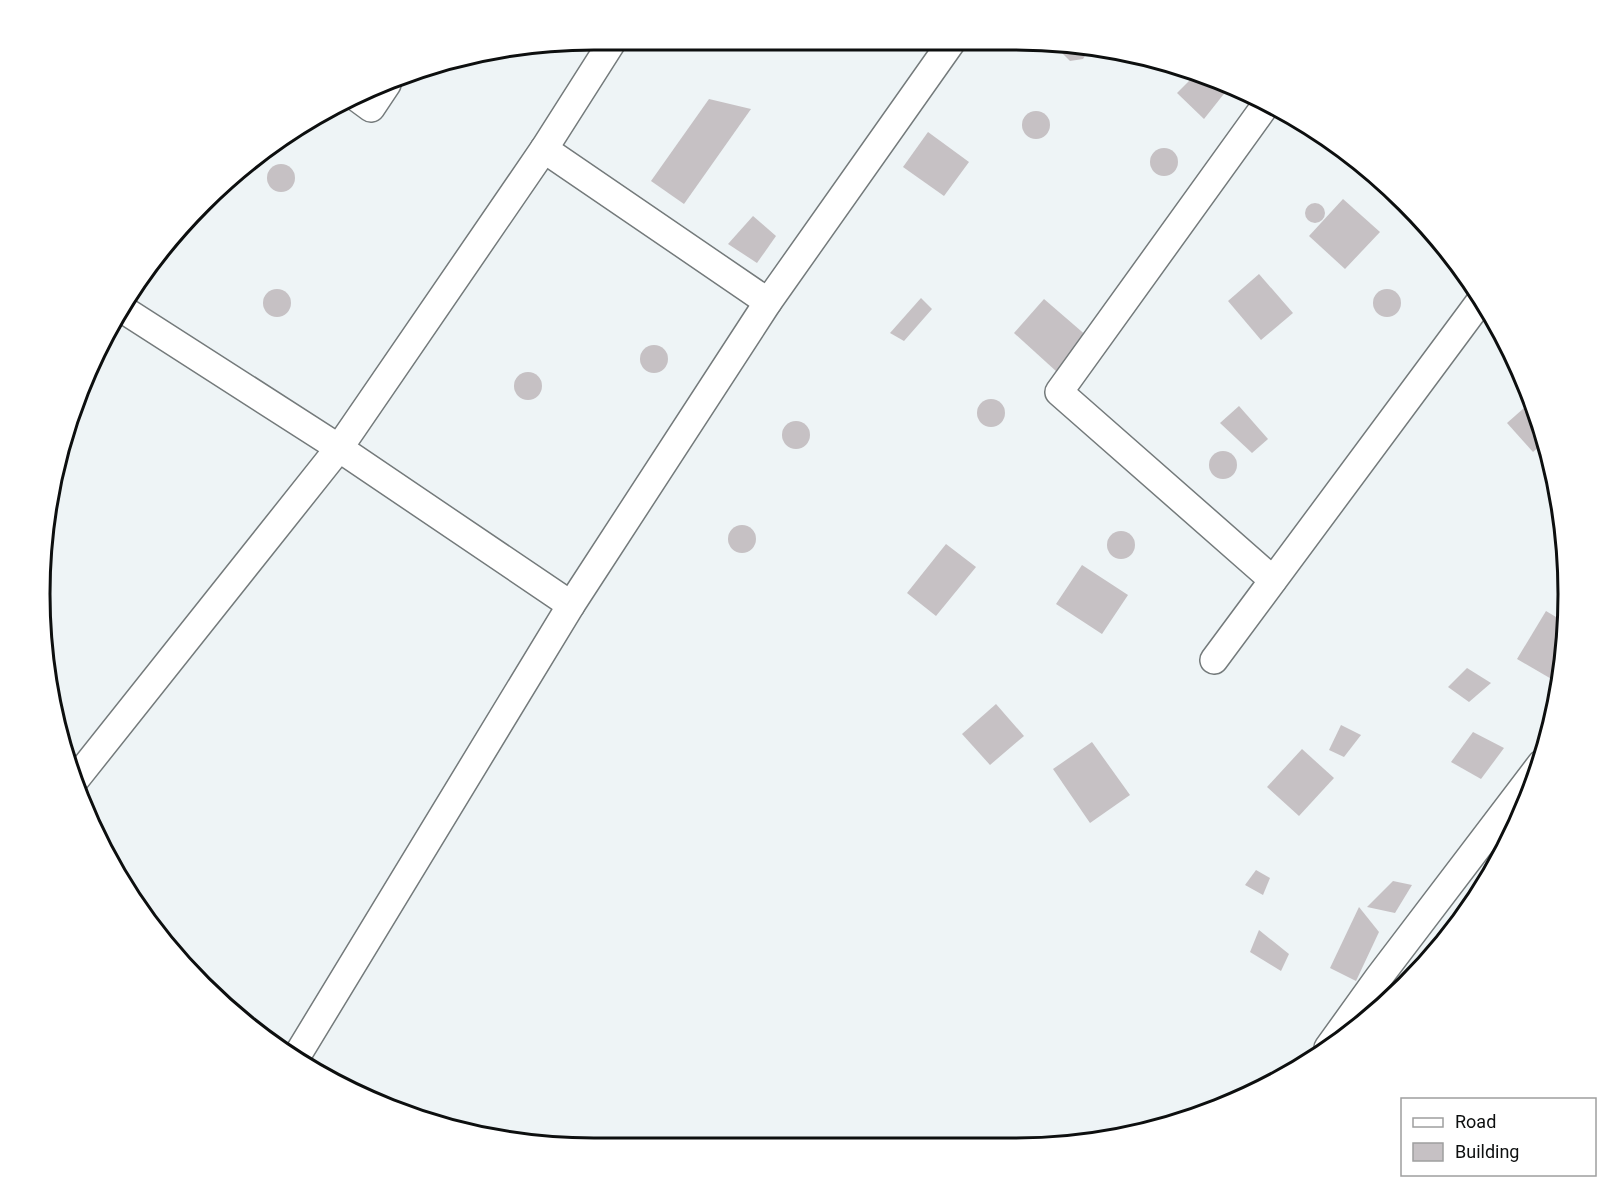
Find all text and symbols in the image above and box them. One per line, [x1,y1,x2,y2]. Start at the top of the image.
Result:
legend [1401,1098,1596,1176]
text: Road [1455,1111,1496,1132]
text: Building [1455,1141,1519,1162]

